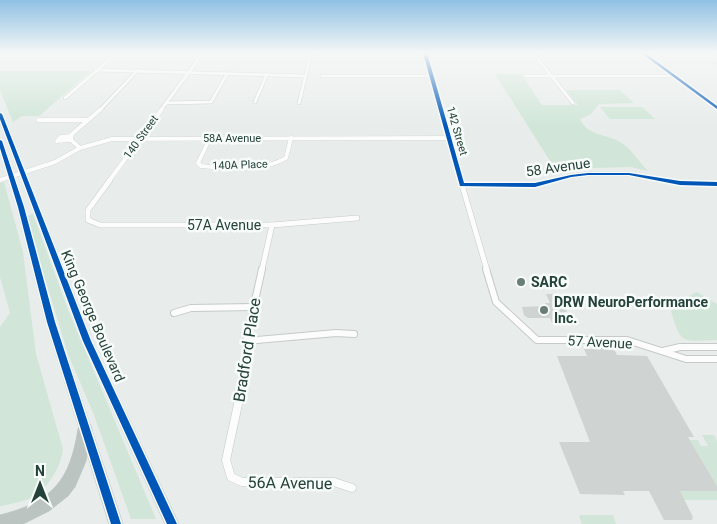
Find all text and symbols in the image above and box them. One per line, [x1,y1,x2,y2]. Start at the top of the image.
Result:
street label: 142 Street [444,105,470,157]
street label: 140 Street [121,113,161,161]
street label: 58A Avenue [203,132,261,145]
street label: 58 Avenue [525,155,591,179]
street label: 140A Place [212,158,268,172]
street label: 57A Avenue [187,217,261,233]
street label: King George Boulevard [58,248,128,384]
place label: SARC [531,274,567,290]
marker: SARC [515,276,527,288]
place label: DRW NeuroPerformance Inc. [554,294,708,326]
street label: Bradford Place [229,297,265,403]
marker: DRW NeuroPerformance Inc. [538,304,550,316]
street label: 57 Avenue [567,332,633,352]
north arrow [15,459,65,509]
text: N [35,463,45,479]
street label: 56A Avenue [247,473,333,493]

